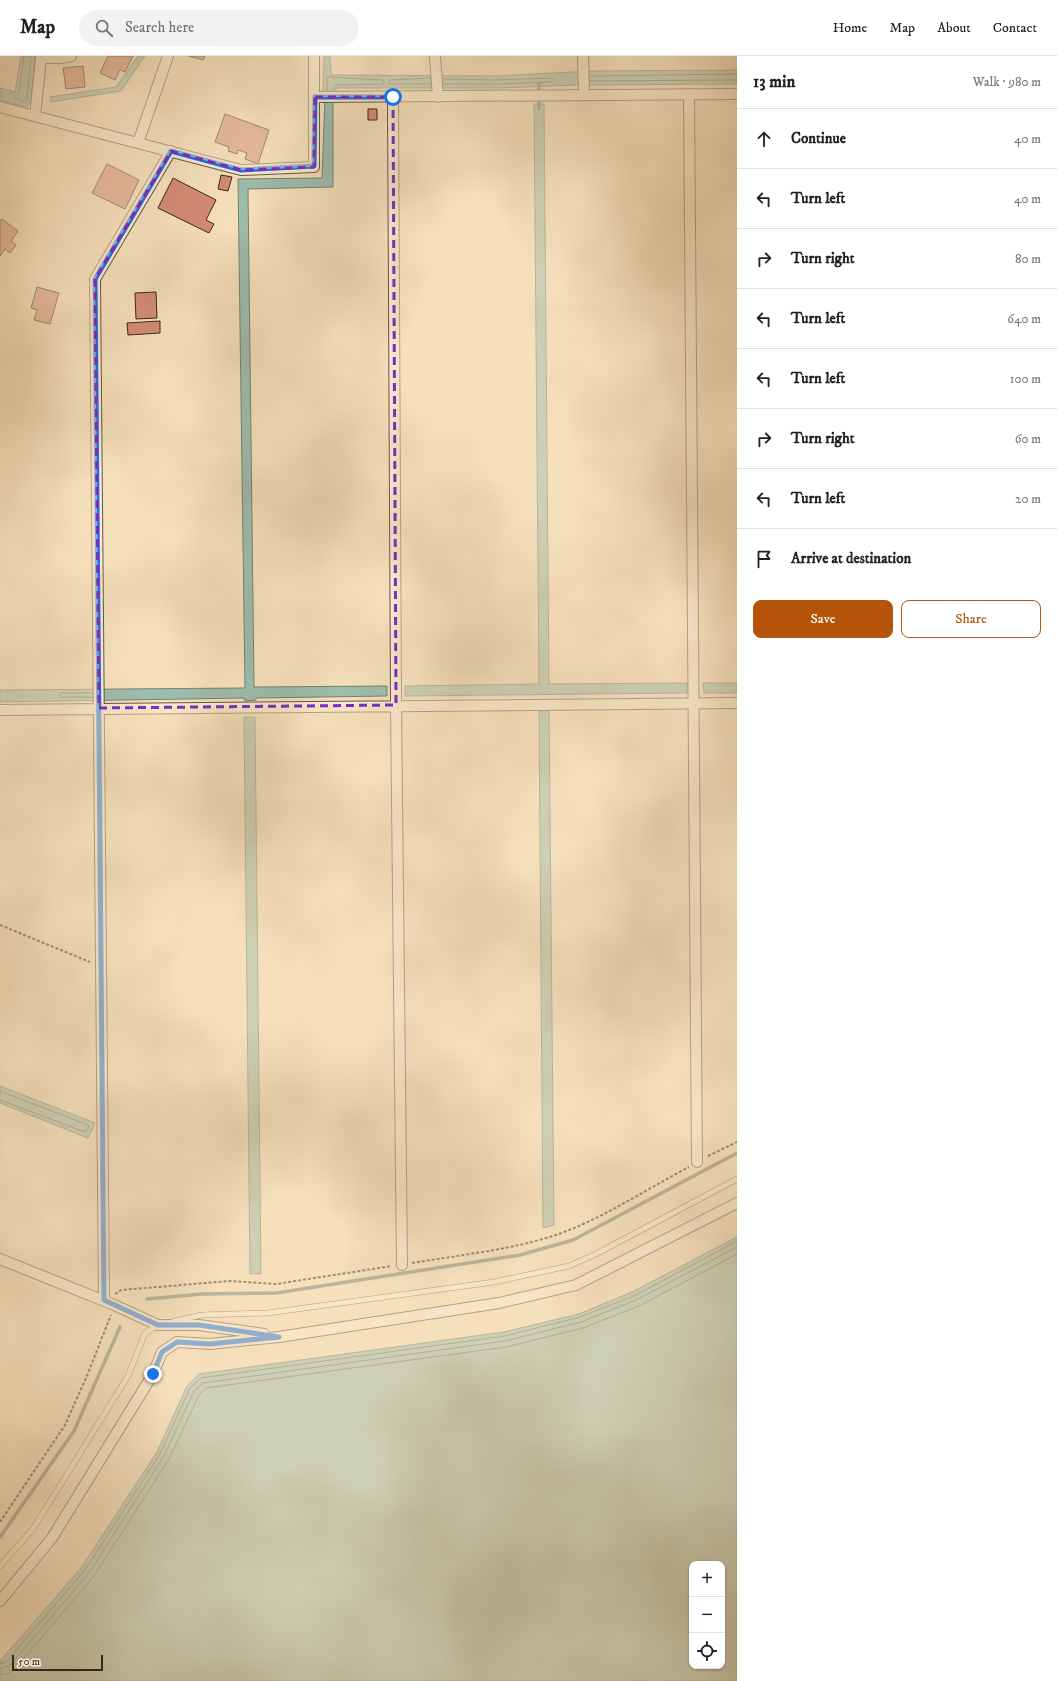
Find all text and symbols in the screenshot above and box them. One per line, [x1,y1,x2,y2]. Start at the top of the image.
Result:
search box [79,10,359,46]
text: Map [20,16,55,39]
icon: search [93,17,115,39]
text: Search here [125,18,194,37]
text: Home [833,19,867,37]
text: Map [889,19,915,37]
text: About [937,19,971,37]
text: Contact [993,19,1037,37]
text: 13 min [753,71,795,93]
text: Walk · 980 m [973,74,1041,90]
route start [384,88,402,106]
icon: ahead [753,128,775,150]
text: Continue [791,129,846,148]
text: 40 m [1014,131,1041,147]
icon: left [753,188,775,210]
text: Turn left [791,189,845,208]
text: 40 m [1014,191,1041,207]
icon: right [753,248,775,270]
text: Turn right [791,249,854,268]
text: 80 m [1015,251,1041,267]
icon: left [753,308,775,330]
text: Turn left [791,309,845,328]
text: 640 m [1007,311,1041,327]
icon: left [753,368,775,390]
text: Turn left [791,369,845,388]
text: 100 m [1010,371,1041,387]
icon: right [753,428,775,450]
text: Turn right [791,429,854,448]
text: 60 m [1015,431,1041,447]
icon: left [753,488,775,510]
text: Turn left [791,489,845,508]
text: 20 m [1015,491,1041,507]
icon: arrive [753,548,775,570]
text: Arrive at destination [791,549,911,568]
button: Save [753,600,893,638]
button: Share [901,600,1041,638]
route end [144,1365,162,1383]
map controls [689,1561,725,1669]
button: + [689,1561,725,1597]
button: − [689,1597,725,1633]
button: locate [689,1633,725,1669]
scale bar [12,1653,103,1672]
text: 50 m [18,1655,40,1669]

